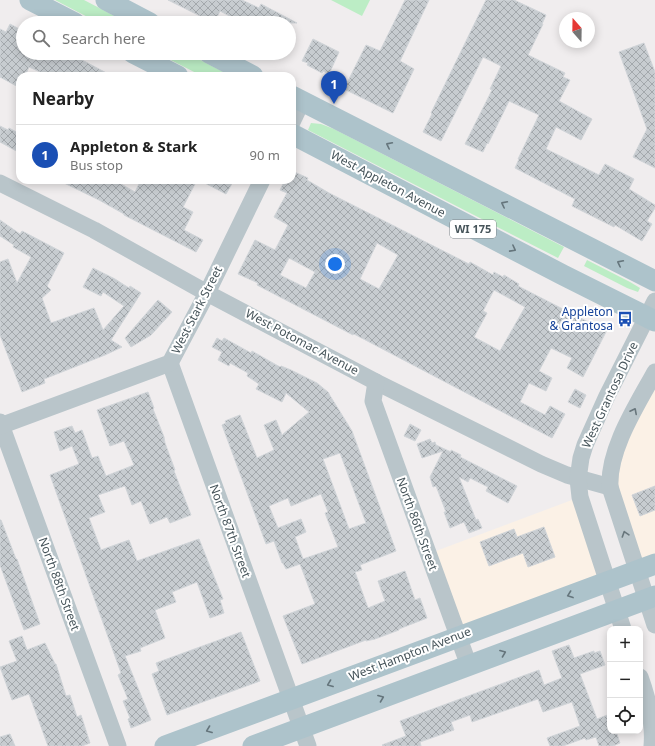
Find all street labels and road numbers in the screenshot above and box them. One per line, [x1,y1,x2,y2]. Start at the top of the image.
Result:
street label: West Appleton Avenue [328,146,449,221]
road number: WI 175 [450,220,496,238]
street label: West Stark Street [167,262,226,357]
street label: West Potomac Avenue [243,304,362,379]
street label: West Grantosa Drive [577,339,642,451]
street label: North 86th Street [393,475,442,574]
street label: North 87th Street [206,482,255,581]
street label: North 88th Street [35,535,84,634]
street label: West Hampton Avenue [346,622,473,685]

